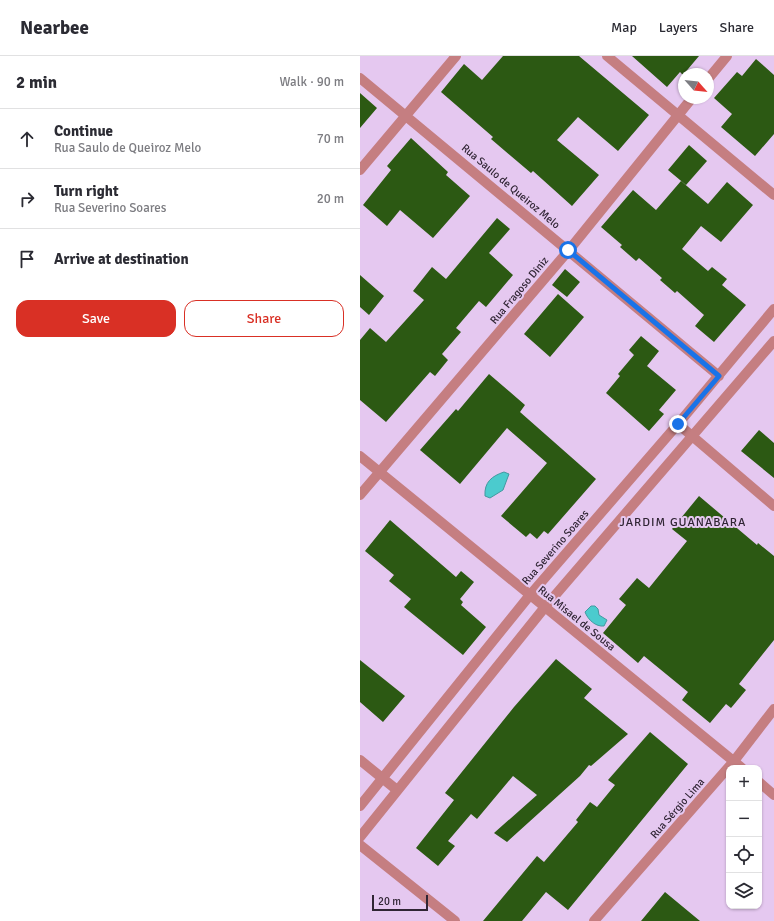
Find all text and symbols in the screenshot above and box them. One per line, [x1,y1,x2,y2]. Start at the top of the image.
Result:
text: Nearbee [20,16,89,40]
text: Map [611,19,637,36]
text: Layers [659,19,698,36]
text: Share [720,19,754,36]
north arrow [678,68,714,104]
text: 2 min [16,72,57,93]
text: Walk · 90 m [280,74,344,90]
text: Continue [54,122,113,140]
icon: ahead [16,128,38,150]
text: 70 m [317,131,344,147]
text: Rua Saulo de Queiroz Melo [54,140,201,156]
street label: Rua Saulo de Queiroz Melo [459,141,563,232]
text: Turn right [54,182,119,200]
icon: right [16,188,38,210]
text: 20 m [317,191,344,207]
text: Rua Severino Soares [54,200,166,216]
route start [559,241,577,259]
icon: arrive [16,248,38,270]
text: Arrive at destination [54,250,189,268]
street label: Rua Fragoso Diniz [487,254,551,327]
button: Save [16,300,176,337]
button: Share [184,300,344,337]
route end [669,415,687,433]
street label: Rua Severino Soares [519,507,592,588]
district label: JARDIM GUANABARA [620,515,746,530]
street label: Rua Misael de Sousa [535,583,618,654]
map controls [726,765,762,909]
button: + [726,765,762,801]
street label: Rua Sérgio Lima [648,775,707,841]
button: − [726,801,762,837]
button: locate [726,837,762,873]
button: layers [726,873,762,909]
scale bar [372,893,428,912]
text: 20 m [378,895,401,908]

